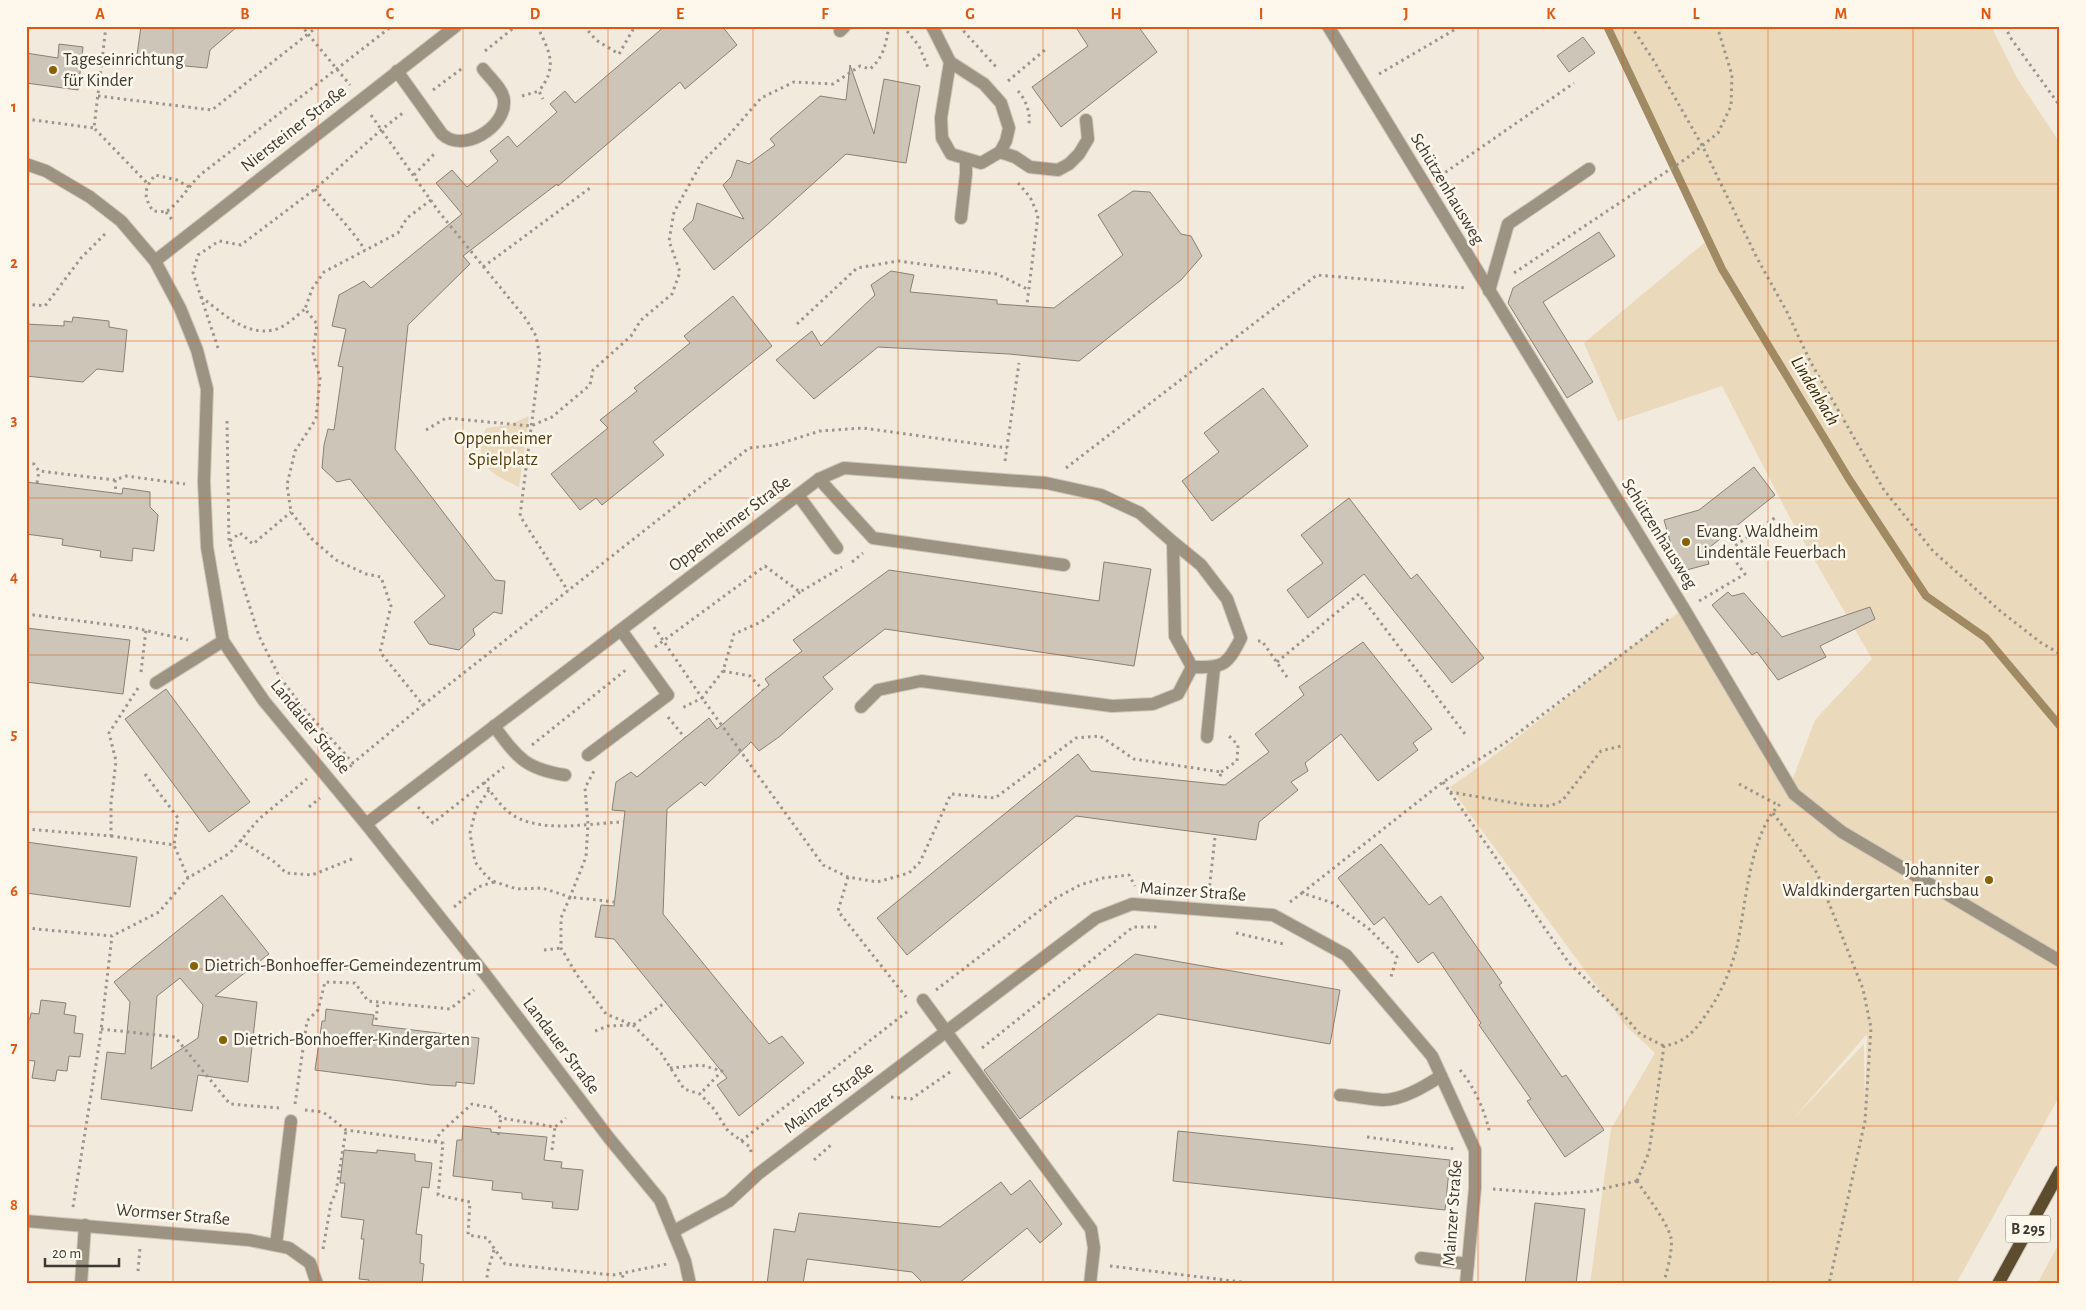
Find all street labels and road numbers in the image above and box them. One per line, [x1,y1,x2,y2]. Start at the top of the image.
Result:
street label: Niersteiner Straße [238,82,350,176]
street label: Schützenhausweg [1407,130,1487,248]
street label: Oppenheimer Straße [666,472,794,576]
street label: Schützenhausweg [1618,476,1700,593]
street label: Landauer Straße [267,677,353,777]
street label: Mainzer Straße [1139,879,1247,905]
street label: Landauer Straße [519,995,603,1097]
street label: Mainzer Straße [781,1059,877,1137]
street label: Mainzer Straße [1440,1159,1466,1267]
street label: Wormser Straße [115,1201,231,1229]
road number: B 295 [2006,1216,2050,1242]

